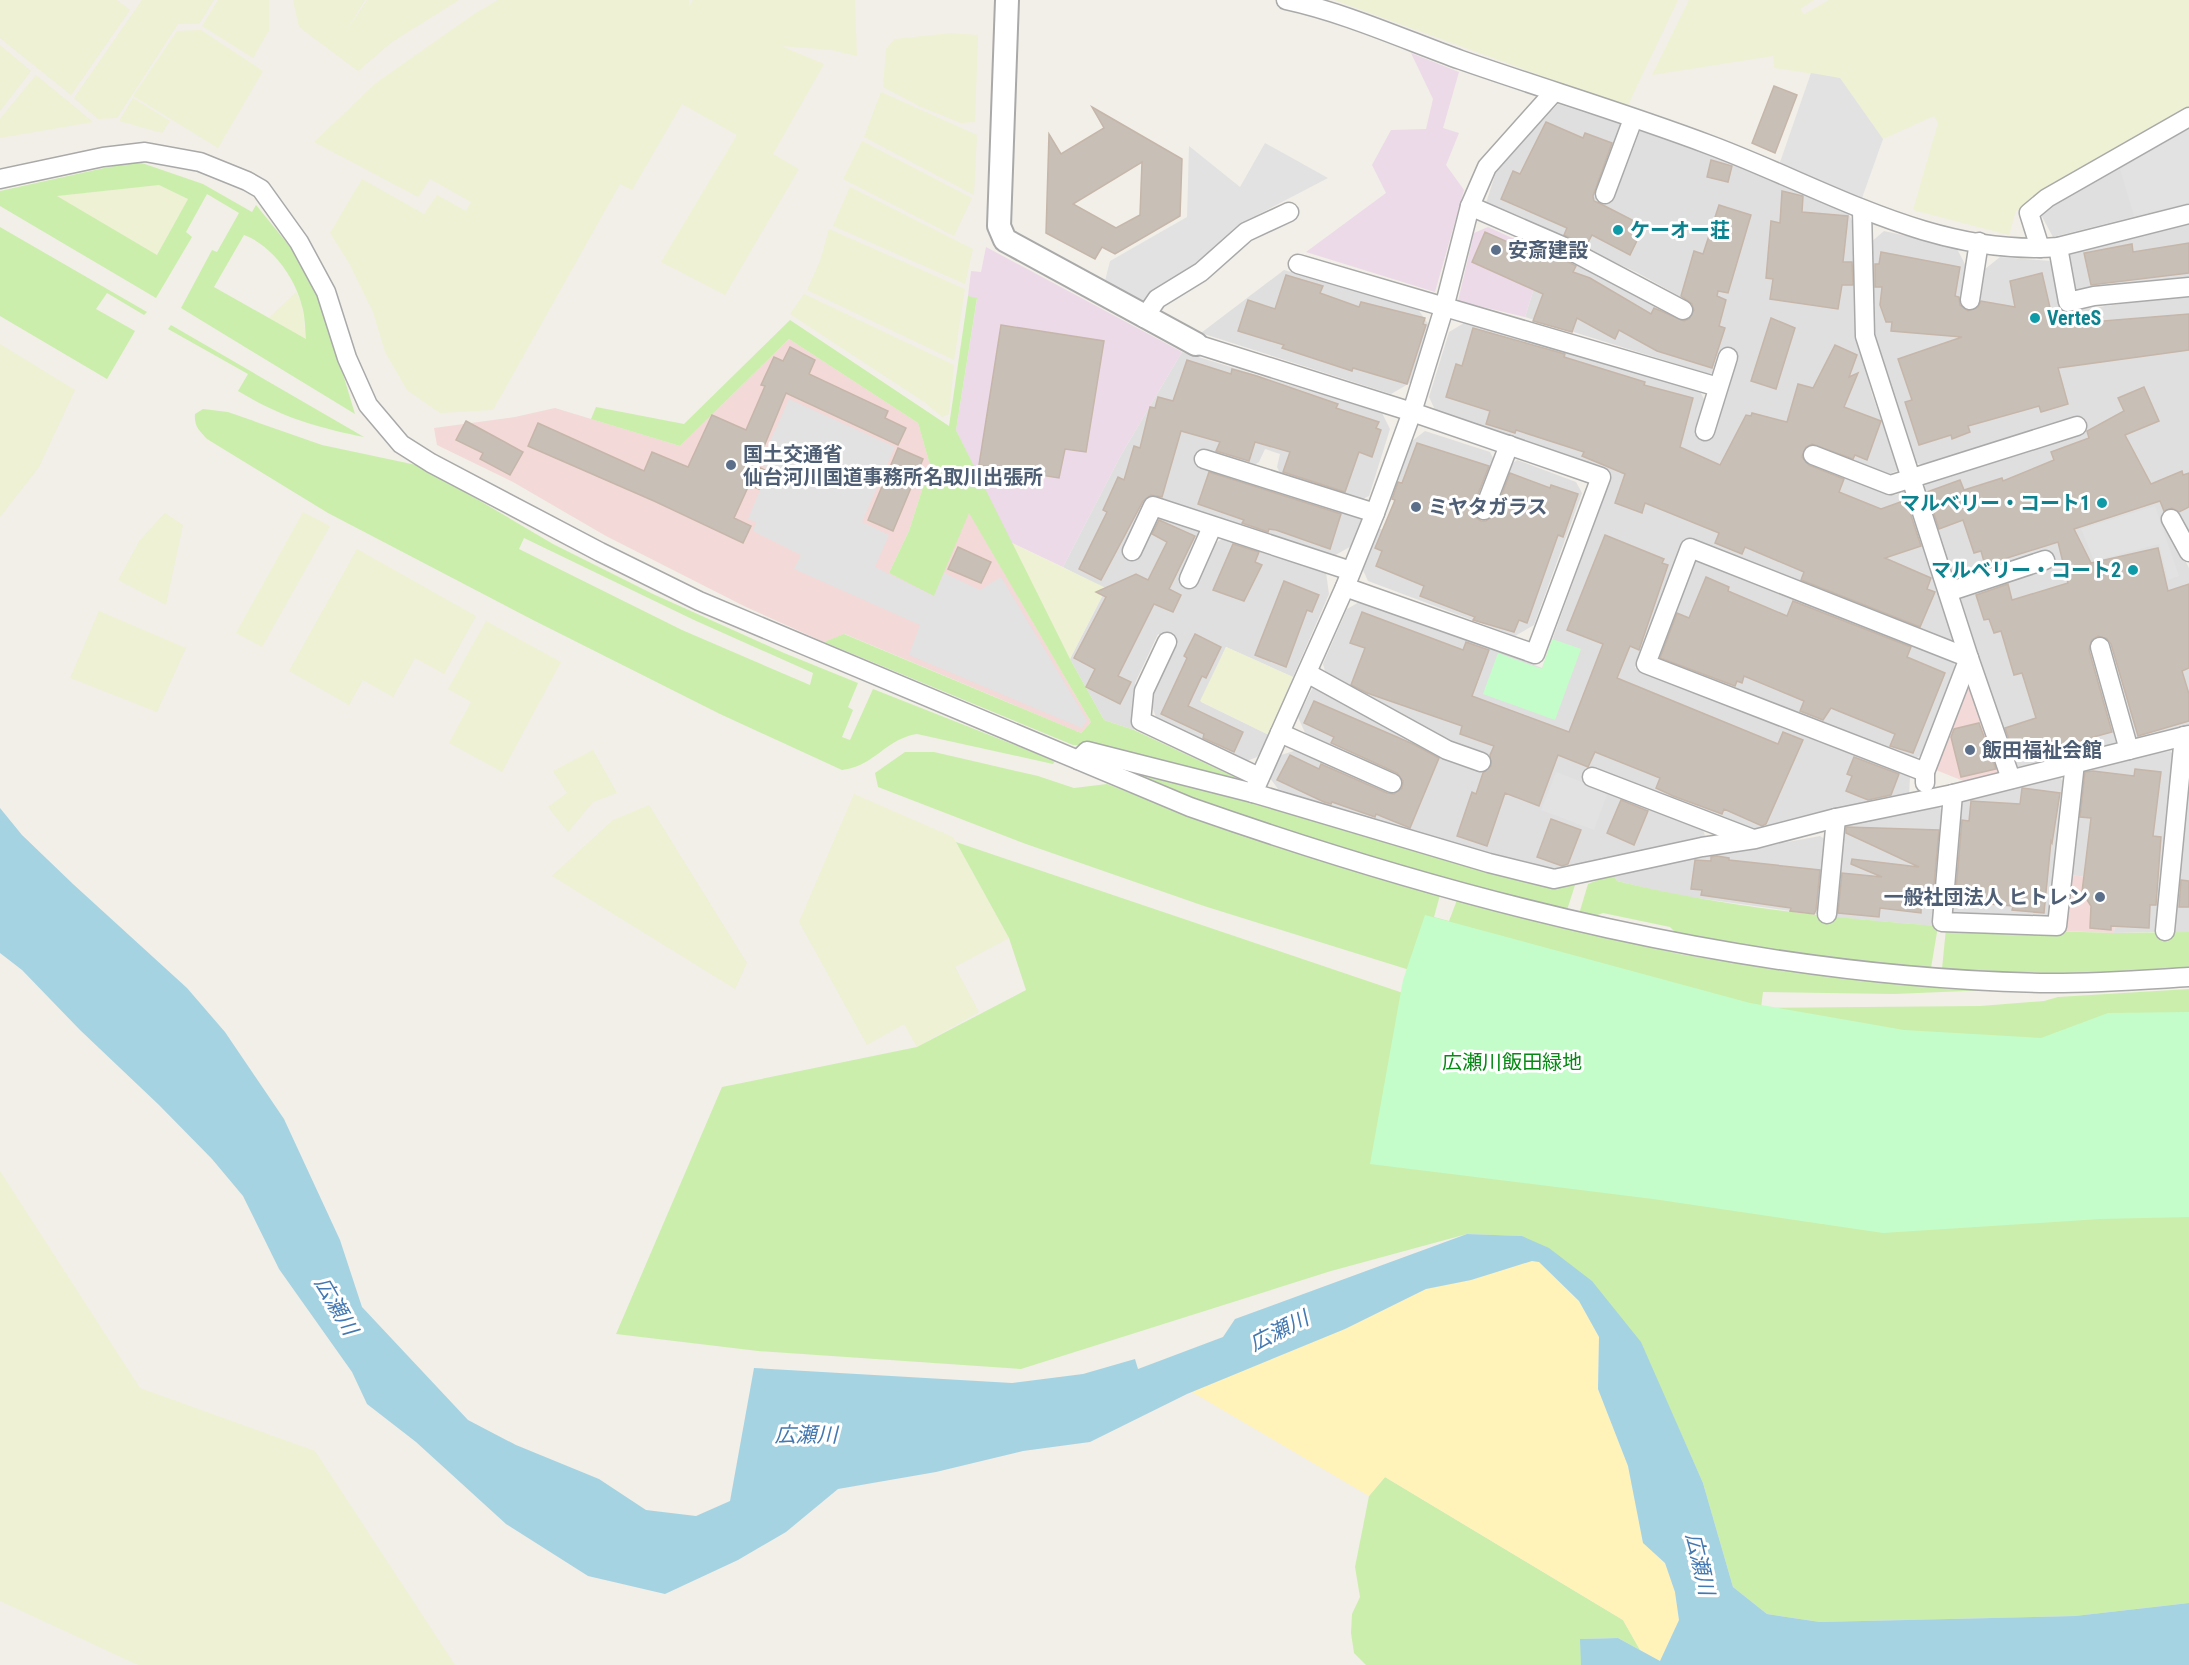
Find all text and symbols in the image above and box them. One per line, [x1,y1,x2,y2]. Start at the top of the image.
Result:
place label: ケーオー荘 [1630,218,1730,242]
marker: ケーオー荘 [1611,223,1625,237]
place label: 安斎建設 [1508,238,1588,262]
marker: 安斎建設 [1489,243,1503,257]
place label: VerteS [2047,306,2102,330]
marker: VerteS [2028,311,2042,325]
place label: 国土交通省 仙台河川国道事務所名取川出張所 [743,442,1043,489]
marker: 国土交通省 仙台河川国道事務所名取川出張所 [724,458,738,472]
place label: マルベリー・コート1 [1900,491,2090,515]
place label: ミヤタガラス [1428,495,1548,519]
marker: マルベリー・コート1 [2095,496,2109,510]
marker: ミヤタガラス [1409,500,1423,514]
place label: マルベリー・コート2 [1931,558,2121,582]
marker: マルベリー・コート2 [2126,563,2140,577]
place label: 飯田福祉会館 [1982,738,2102,762]
marker: 飯田福祉会館 [1963,743,1977,757]
place label: 一般社団法人 ヒトレン [1883,885,2088,909]
marker: 一般社団法人 ヒトレン [2093,890,2107,904]
park label: 広瀬川飯田緑地 [1442,1050,1582,1074]
water label: 広瀬川 [310,1273,363,1341]
water label: 広瀬川 [1245,1305,1314,1356]
water label: 広瀬川 [775,1423,839,1447]
water label: 広瀬川 [1681,1531,1719,1599]

